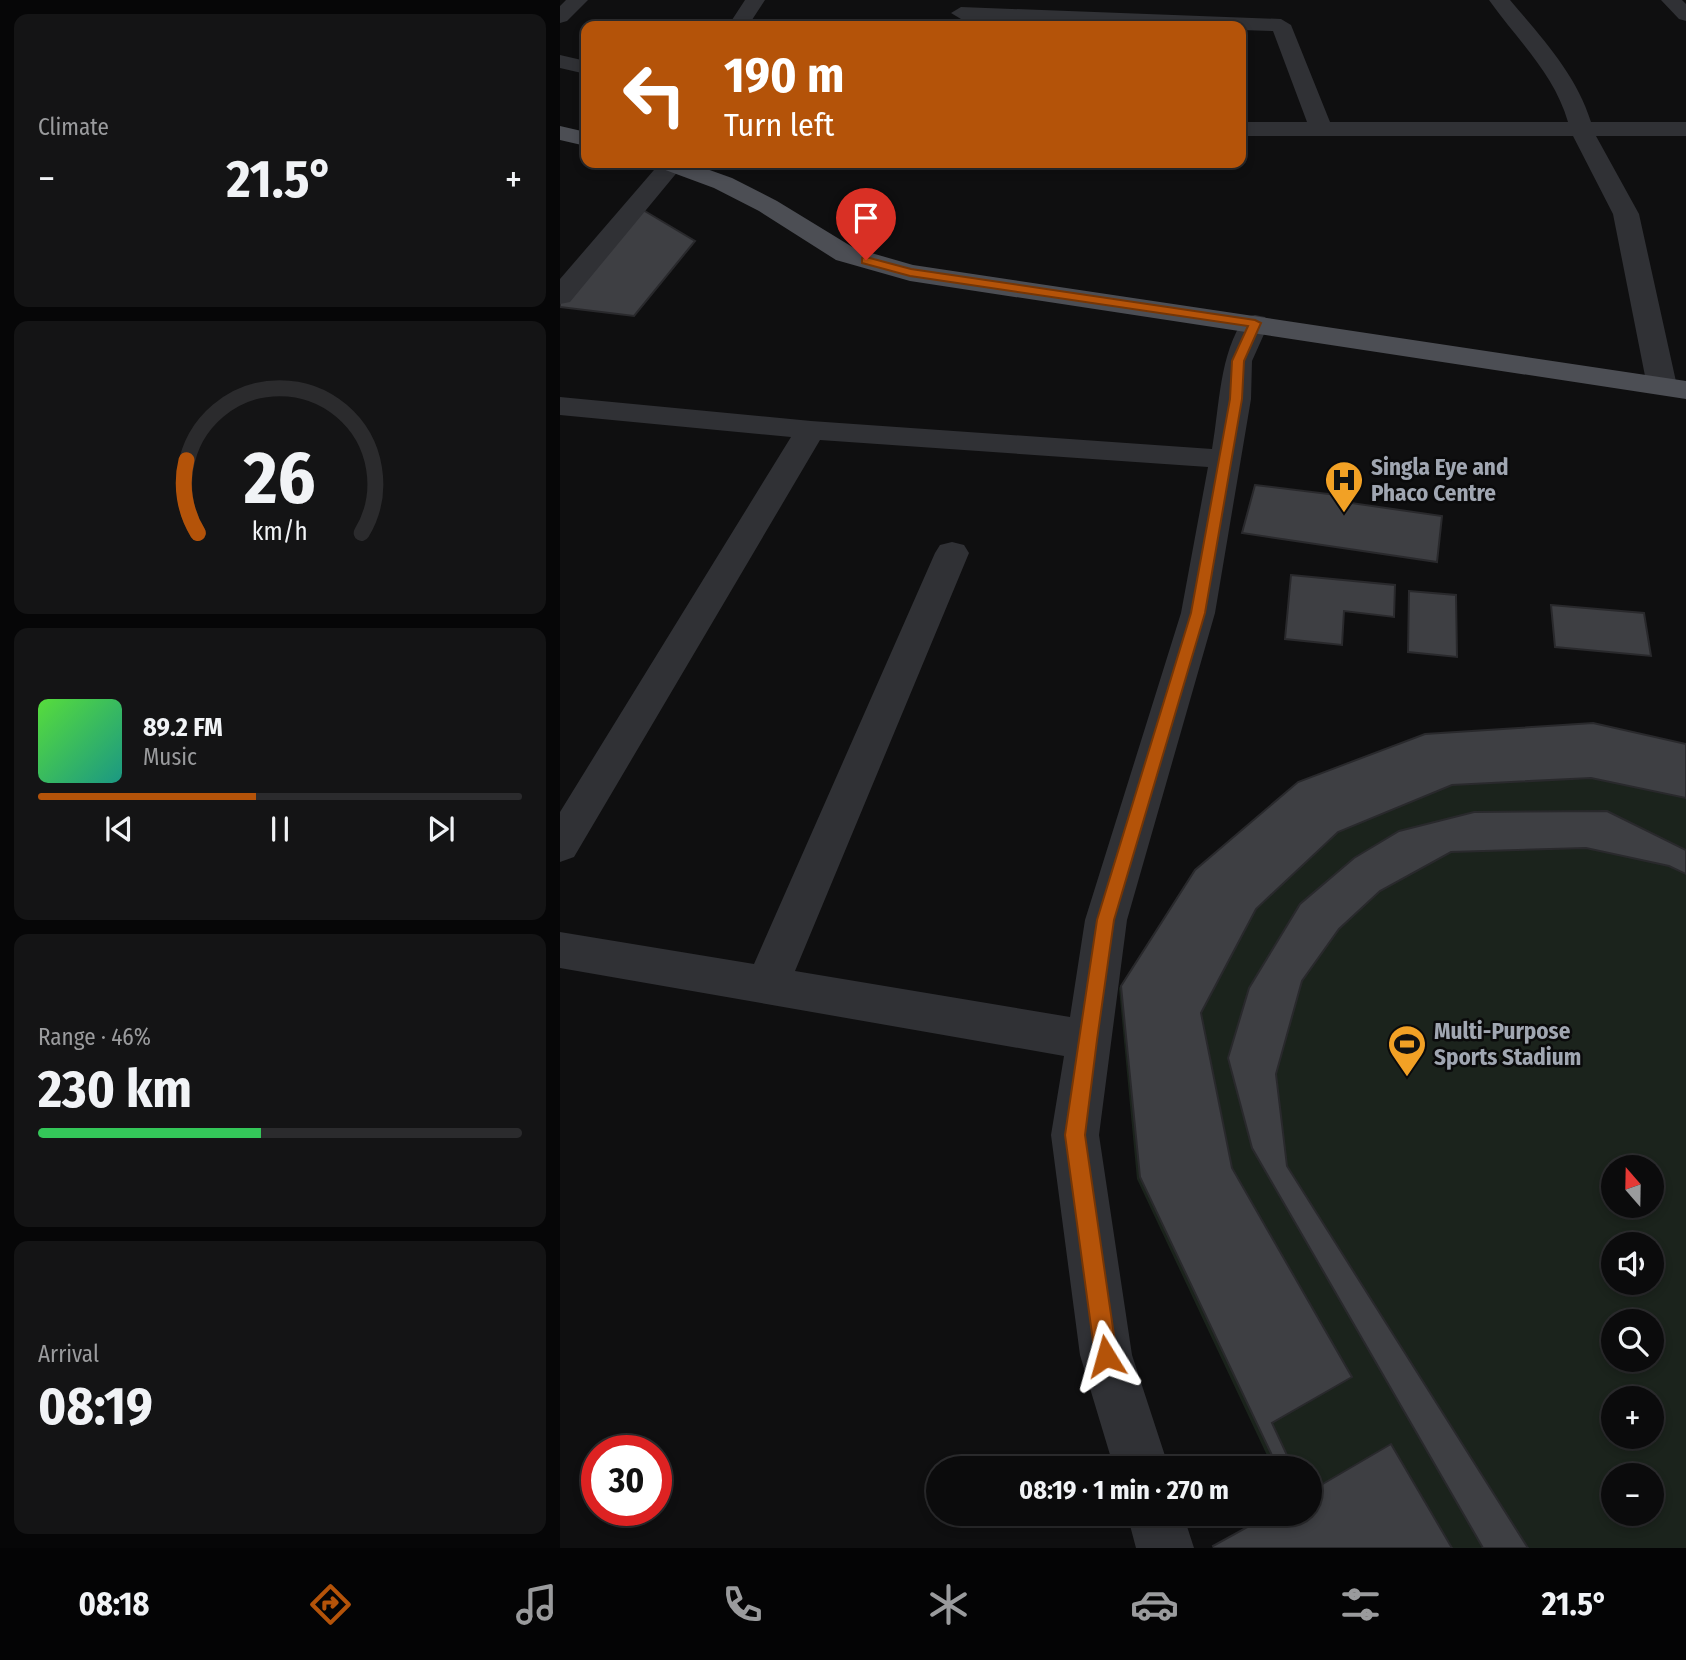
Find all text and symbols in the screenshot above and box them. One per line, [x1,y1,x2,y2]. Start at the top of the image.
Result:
text: 190 m [724,46,844,105]
icon: left [609,49,700,140]
text: Turn left [724,106,834,144]
text: Climate [38,113,109,141]
text: 21.5° [226,148,333,211]
text: − [38,156,55,202]
text: + [505,156,522,202]
pin [836,188,896,260]
icon: arrive [847,199,885,237]
text: 26 [243,436,316,523]
place label: Singla Eye and Phaco Centre [1371,453,1508,507]
hospital icon: Singla Eye and Phaco Centre [1323,459,1365,514]
text: km/h [252,517,308,547]
text: 89.2 FM [143,712,223,743]
text: Music [143,743,197,771]
icon: previous [100,810,138,848]
icon: pause [261,810,299,848]
icon: next [422,810,460,848]
place label: Multi-Purpose Sports Stadium [1434,1017,1581,1071]
text: Range · 46% [38,1023,151,1051]
sports icon: Multi-Purpose Sports Stadium [1386,1023,1428,1078]
text: 230 km [38,1058,192,1121]
north arrow [1601,1155,1664,1218]
map controls [1601,1155,1664,1526]
button: sound [1601,1232,1664,1295]
button: search [1601,1309,1664,1372]
position arrow [1069,1319,1143,1393]
text: Arrival [38,1340,99,1368]
text: 08:19 [38,1375,153,1438]
button: + [1601,1386,1664,1449]
speed limit sign: 30 [581,1435,672,1526]
button: − [1601,1463,1664,1526]
text: 08:19 · 1 min · 270 m [1019,1475,1229,1506]
icon: directions [306,1580,355,1629]
icon: music [512,1580,561,1629]
icon: phone [718,1580,767,1629]
icon: climate [924,1580,973,1629]
icon: car [1130,1580,1179,1629]
icon: filters [1336,1580,1385,1629]
text: 08:18 [78,1585,149,1623]
text: 21.5° [1542,1585,1608,1623]

